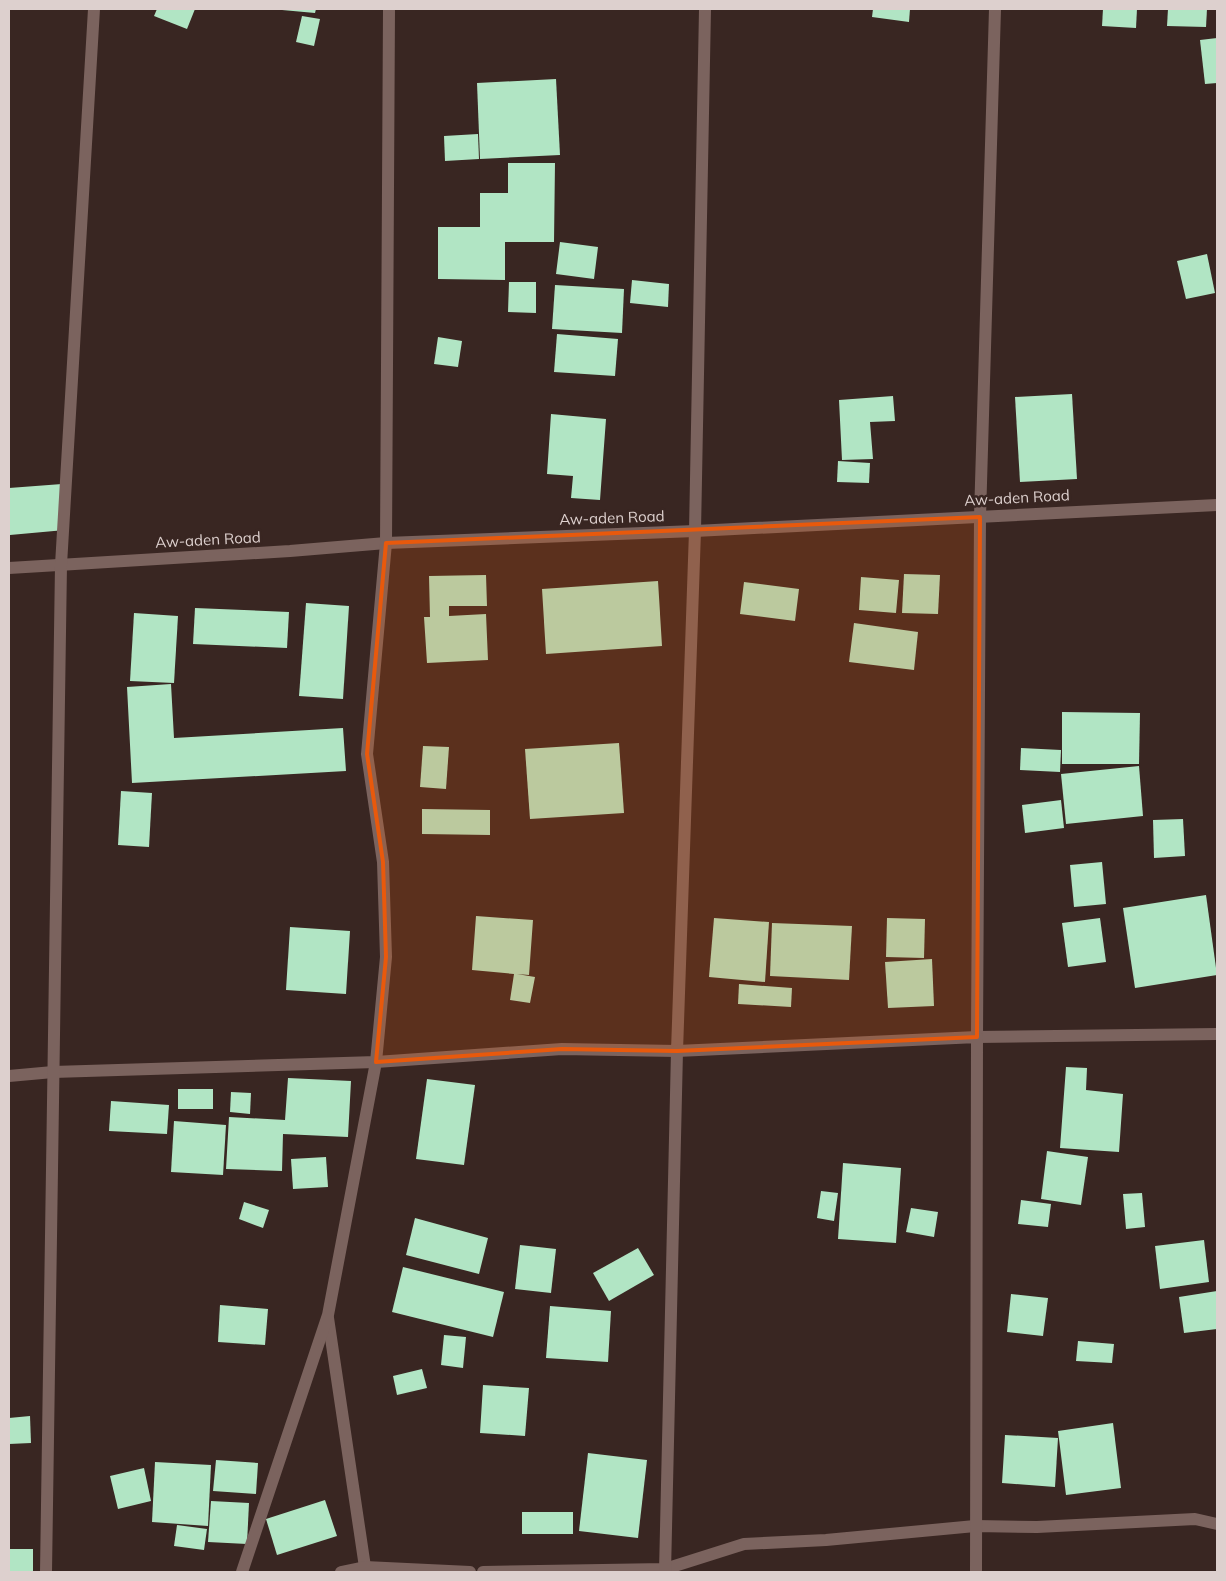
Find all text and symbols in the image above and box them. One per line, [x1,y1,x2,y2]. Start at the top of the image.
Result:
street label: Aw-aden Road [964,485,1070,510]
street label: Aw-aden Road [559,506,665,529]
street label: Aw-aden Road [155,527,261,552]

